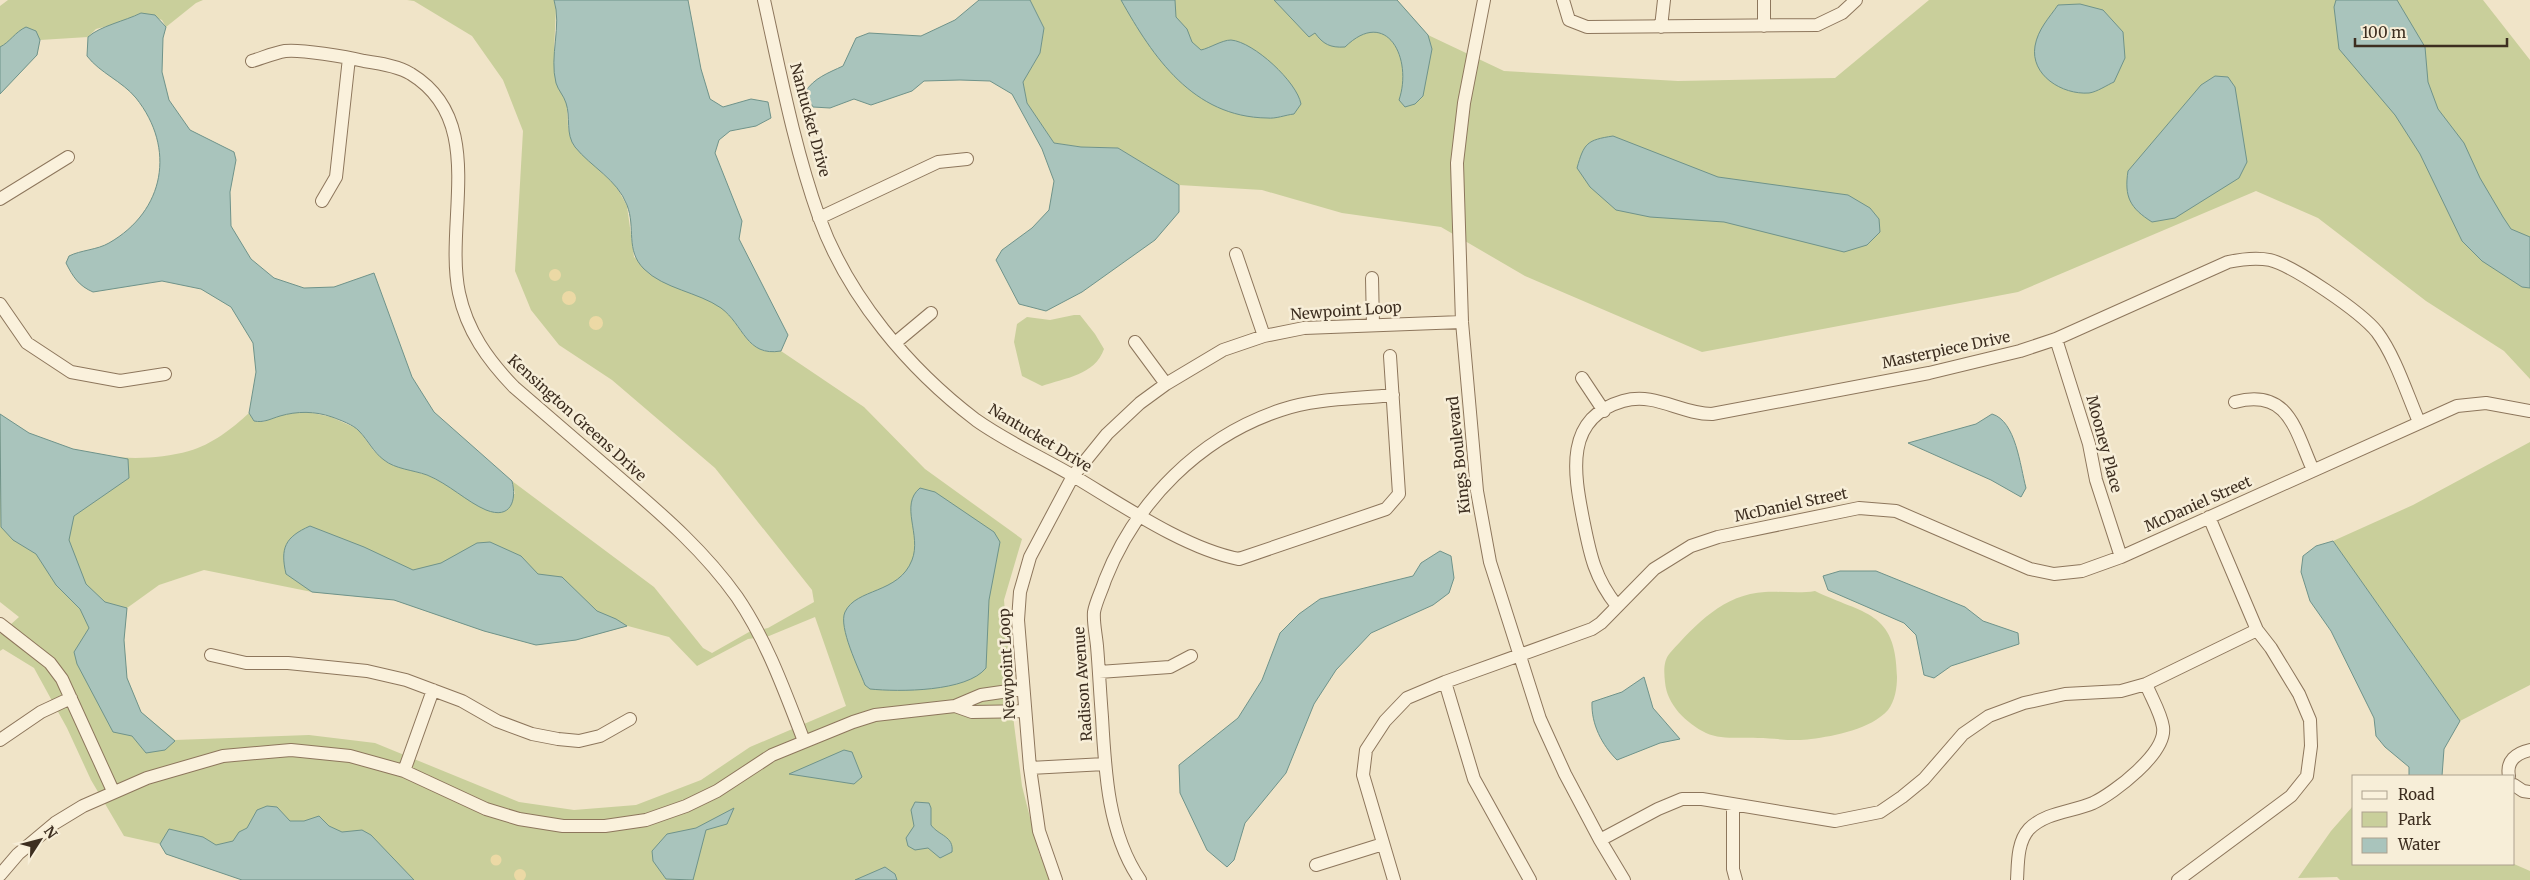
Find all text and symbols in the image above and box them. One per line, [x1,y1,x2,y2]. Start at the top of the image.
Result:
scale bar [2355,15,2508,47]
text: 100 m [2362,23,2406,42]
street label: Nantucket Drive [786,61,835,179]
street label: Newpoint Loop [1290,297,1402,324]
street label: Masterpiece Drive [1880,327,2012,372]
street label: Kensington Greens Drive [504,350,651,485]
street label: Mooney Place [2082,393,2127,495]
street label: Kings Boulevard [1443,395,1474,515]
street label: Nantucket Drive [985,399,1095,476]
street label: McDaniel Street [2141,471,2254,536]
street label: McDaniel Street [1733,483,1849,526]
street label: Newpoint Loop [994,608,1019,720]
street label: Radison Avenue [1069,626,1096,742]
legend [2352,775,2515,865]
text: Road [2398,785,2434,804]
text: Park [2398,810,2432,829]
north arrow [15,815,65,865]
text: N [40,823,61,842]
text: Water [2397,835,2441,854]

